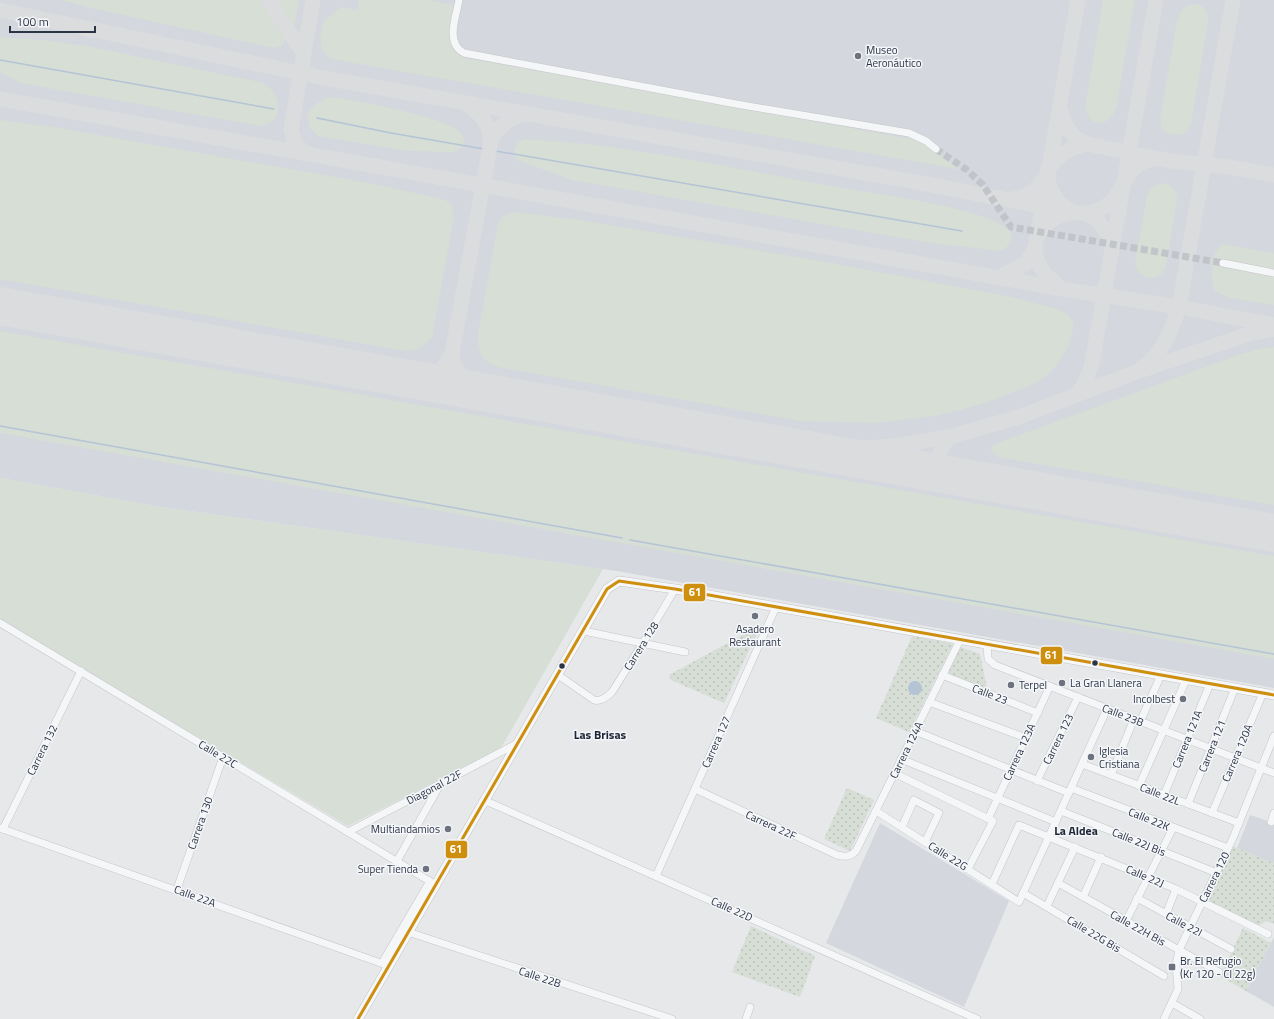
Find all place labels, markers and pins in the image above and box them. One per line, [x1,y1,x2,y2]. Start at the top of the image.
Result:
place label: Museo Aeronáutico [866,42,922,71]
marker: Museo Aeronáutico [853,51,863,61]
marker: Asadero Restaurant [750,611,760,621]
place label: Asadero Restaurant [729,621,781,650]
unlabelled marker [1090,658,1100,668]
unlabelled marker [557,661,567,671]
place label: La Gran Llanera [1070,675,1142,691]
place label: Terpel [1019,677,1047,693]
marker: La Gran Llanera [1057,678,1067,688]
marker: Terpel [1006,680,1016,690]
place label: Incolbest [1133,691,1175,707]
marker: Incolbest [1178,694,1188,704]
place label: Iglesia Cristiana [1099,743,1140,772]
marker: Iglesia Cristiana [1086,752,1096,762]
place label: Multiandamios [371,821,440,837]
marker: Multiandamios [443,824,453,834]
place label: Super Tienda [358,861,418,877]
marker: Super Tienda [421,864,431,874]
place label: Br. El Refugio (Kr 120 - Cl 22g) [1180,953,1255,982]
marker: Br. El Refugio (Kr 120 - Cl 22g) [1167,962,1177,972]

